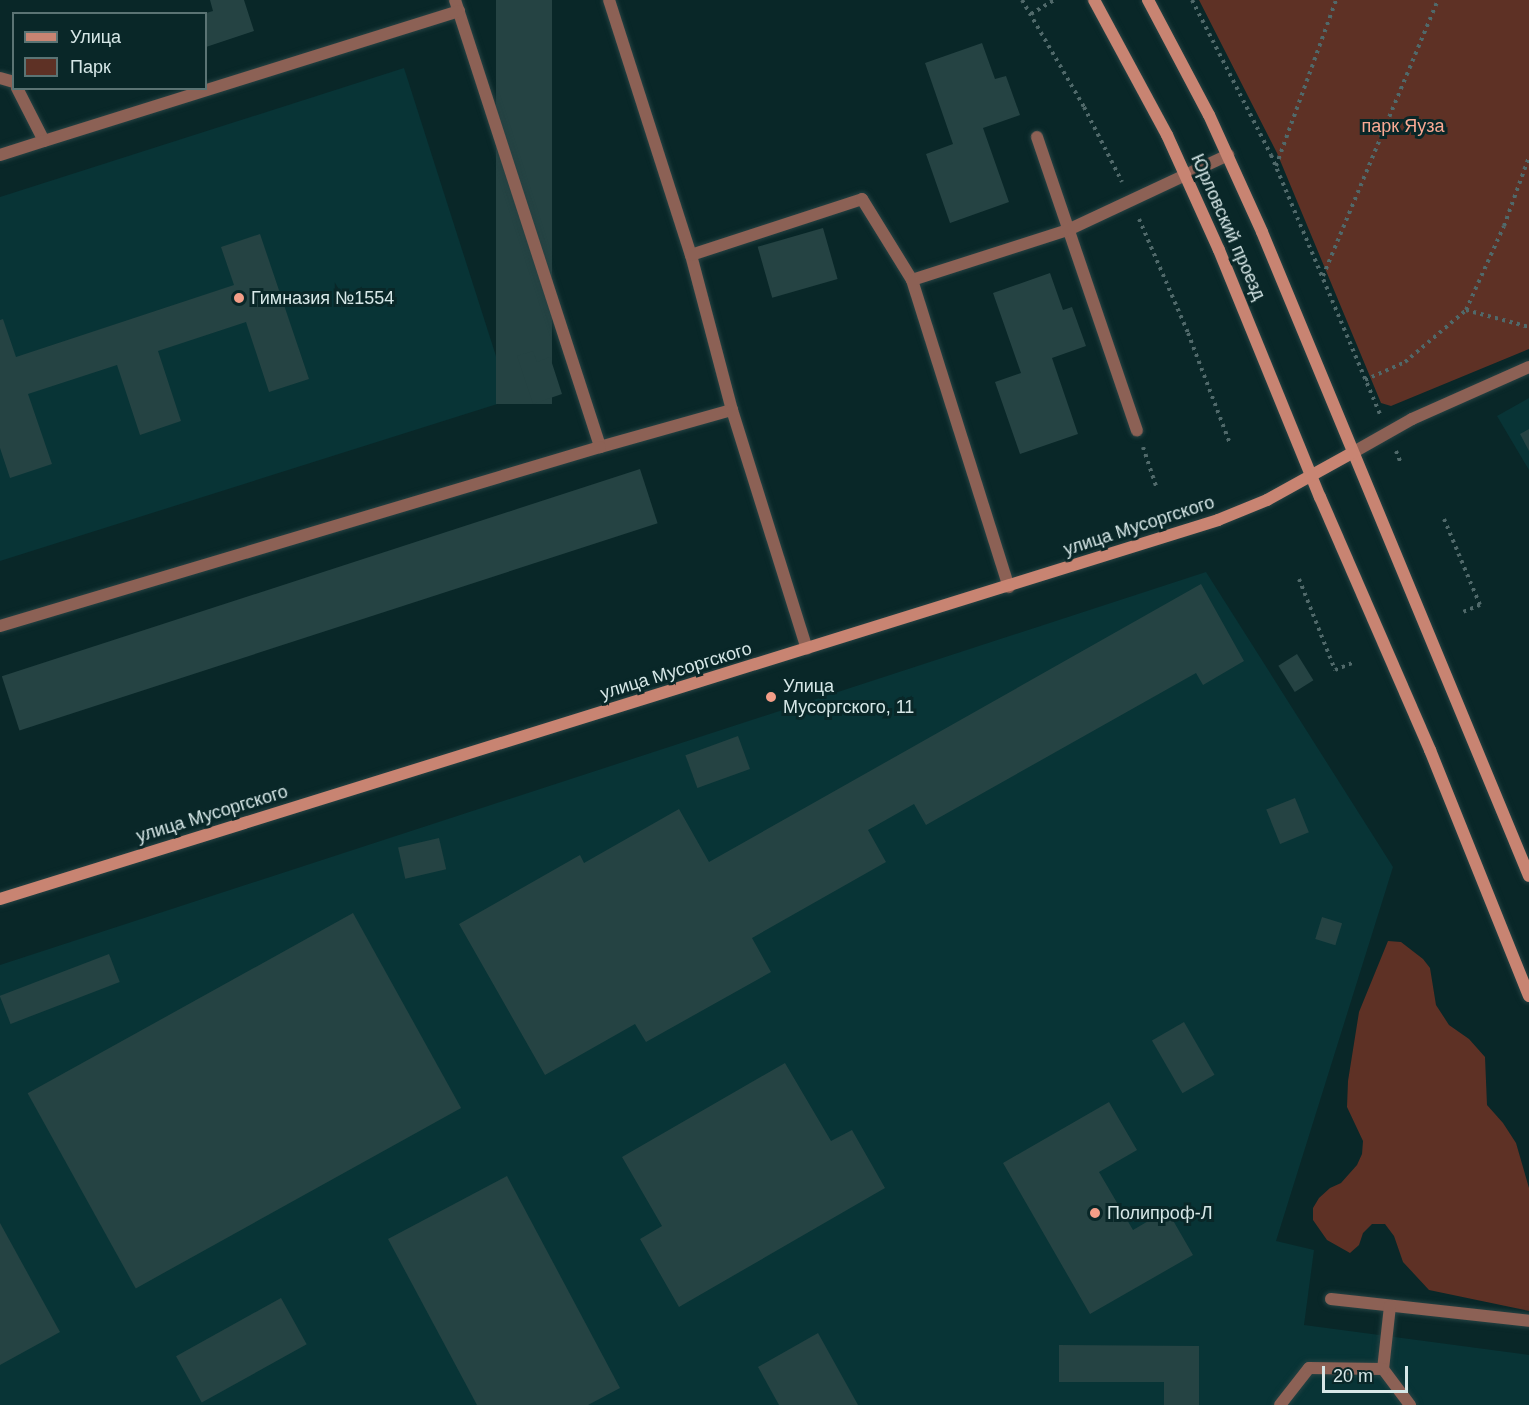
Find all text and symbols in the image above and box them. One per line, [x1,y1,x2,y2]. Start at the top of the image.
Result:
legend [12,12,207,90]
text: Улица [70,27,121,47]
text: Парк [70,57,111,77]
park label: парк Яуза [1362,115,1444,137]
street label: Юрловский проезд [1186,151,1270,303]
place label: Гимназия №1554 [251,287,394,309]
marker: Гимназия №1554 [232,291,246,305]
street label: улица Мусоргского [1061,491,1217,561]
street label: улица Мусоргского [598,638,754,704]
place label: Улица Мусоргского, 11 [783,676,914,718]
marker: Улица Мусоргского, 11 [764,690,778,704]
street label: улица Мусоргского [134,781,290,847]
place label: Полипроф-Л [1107,1202,1212,1224]
marker: Полипроф-Л [1088,1206,1102,1220]
scale bar [1325,1354,1410,1392]
text: 20 m [1333,1366,1373,1386]

